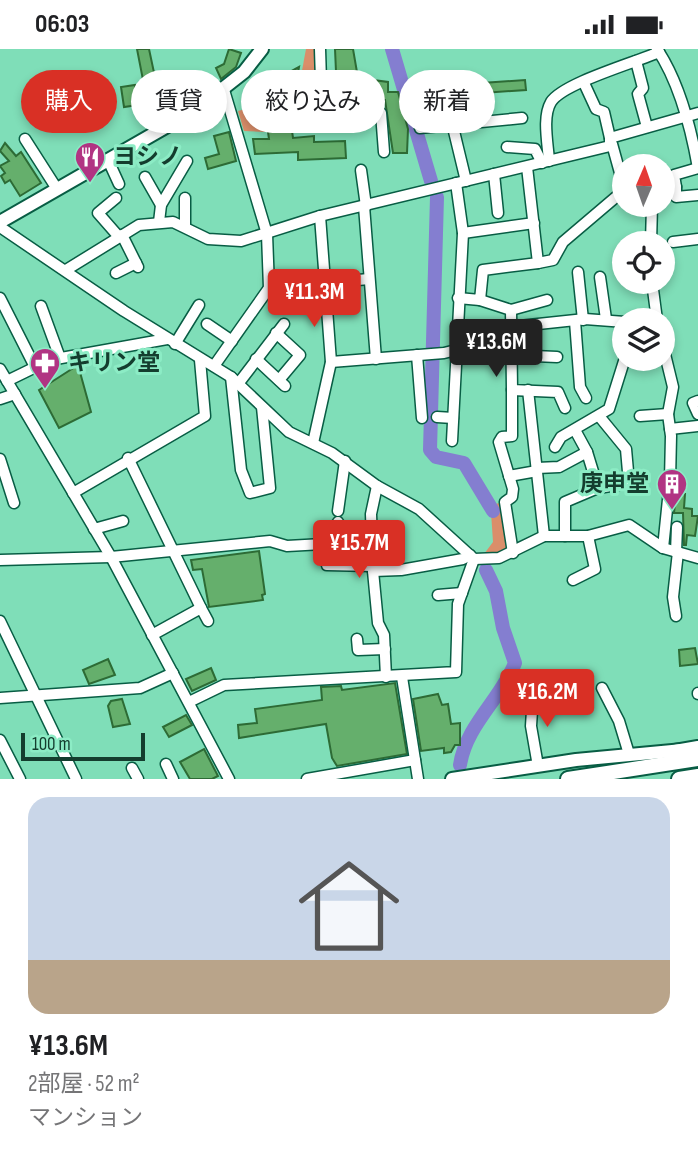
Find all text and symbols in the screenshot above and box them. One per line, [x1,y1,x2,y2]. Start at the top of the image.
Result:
text: 06:03 [35,9,89,40]
chip: 購入 [21,70,117,133]
chip: 賃貸 [131,70,227,133]
chip: 絞り込み [241,70,385,133]
chip: 新着 [399,70,495,133]
restaurant icon: ヨシノ [73,140,107,184]
place label: ヨシノ [113,143,182,171]
north arrow [612,154,676,217]
map controls [612,154,675,371]
button: locate [612,231,675,294]
pin: ¥11.3M [257,269,371,329]
text: ¥11.3M [284,278,344,306]
button: layers [612,308,675,371]
pin: ¥13.6M [439,319,553,379]
text: ¥13.6M [465,328,527,356]
pharmacy icon: キリン堂 [28,346,62,390]
place label: キリン堂 [68,349,160,377]
building icon: 庚申堂 [655,467,689,511]
place label: 庚申堂 [580,470,649,498]
pin: ¥15.7M [302,521,416,580]
text: ¥15.7M [329,529,389,557]
pin: ¥16.2M [490,669,604,729]
text: ¥16.2M [516,678,578,706]
scale bar [21,730,145,762]
text: 100 m [32,733,71,756]
icon: home [286,843,412,969]
text: ¥13.6M [28,1028,108,1064]
text: 2部屋 · 52 m² [28,1070,140,1098]
text: マンション [28,1104,143,1132]

